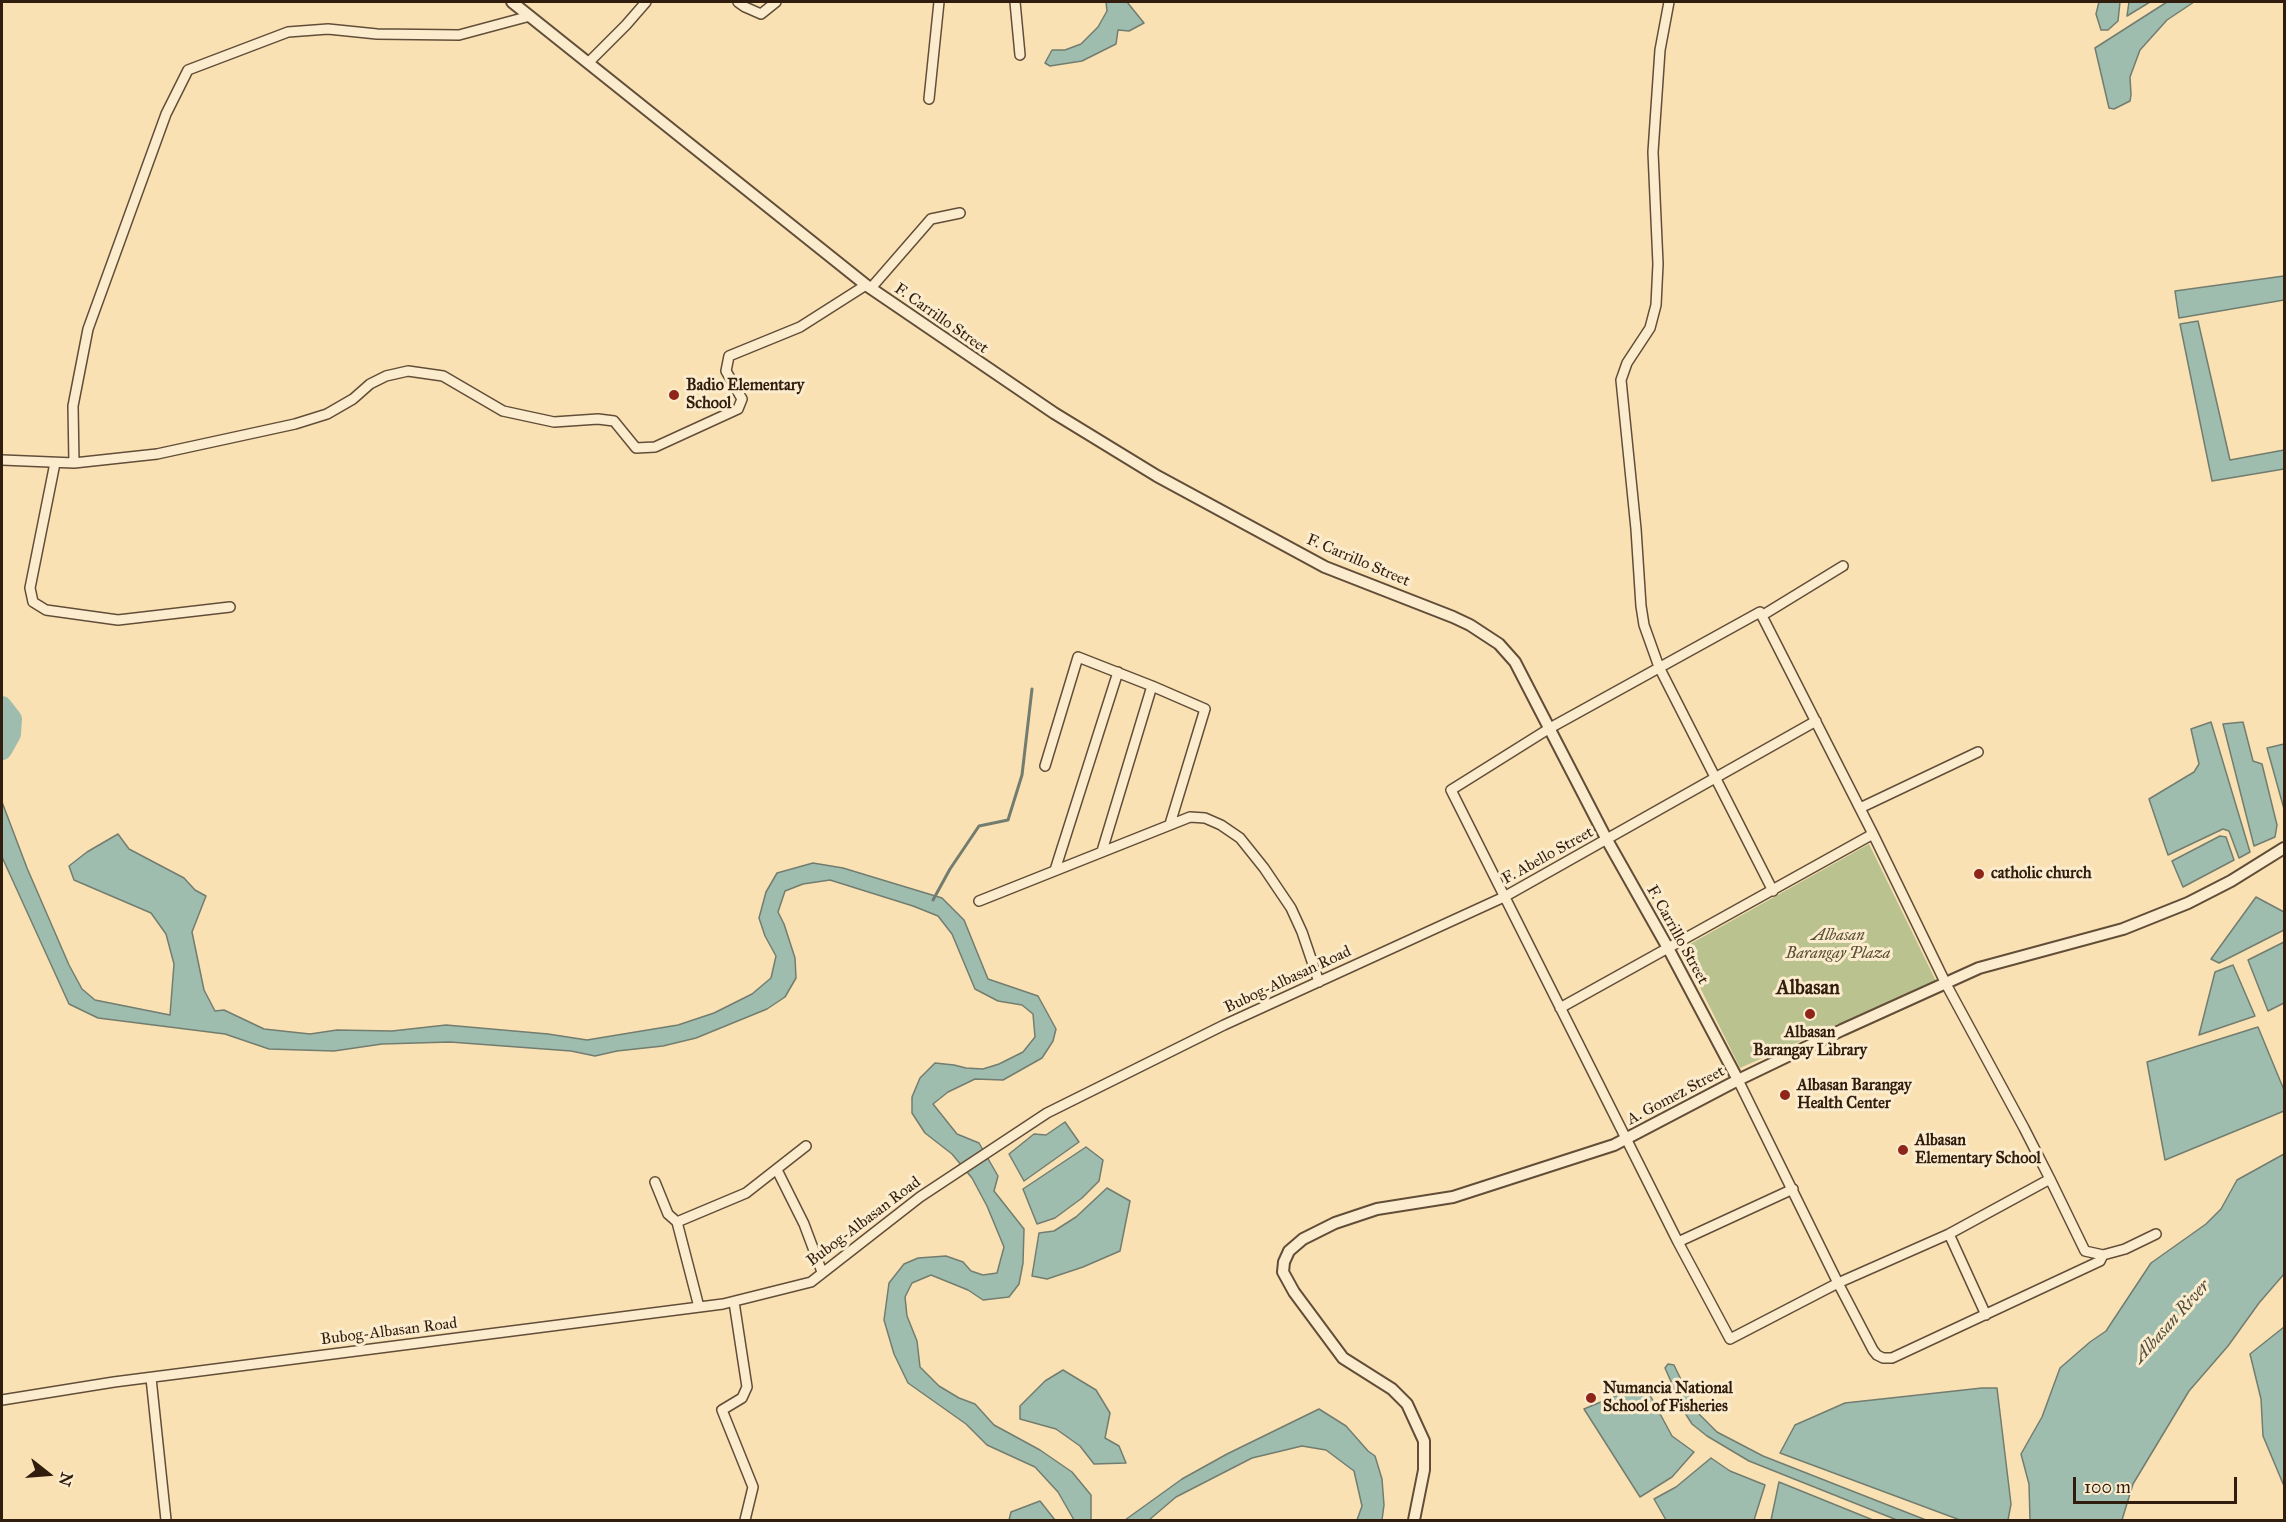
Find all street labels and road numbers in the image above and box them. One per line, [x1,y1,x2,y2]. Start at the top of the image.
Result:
street label: F. Carrillo Street [890,280,992,358]
street label: F. Carrillo Street [1304,531,1412,591]
street label: F. Abello Street [1499,823,1597,889]
street label: F. Carrillo Street [1642,882,1712,988]
street label: Bubog-Albasan Road [1222,942,1354,1018]
street label: A. Gomez Street [1624,1062,1728,1130]
street label: Bubog-Albasan Road [803,1173,925,1271]
street label: Bubog-Albasan Road [320,1314,458,1350]

